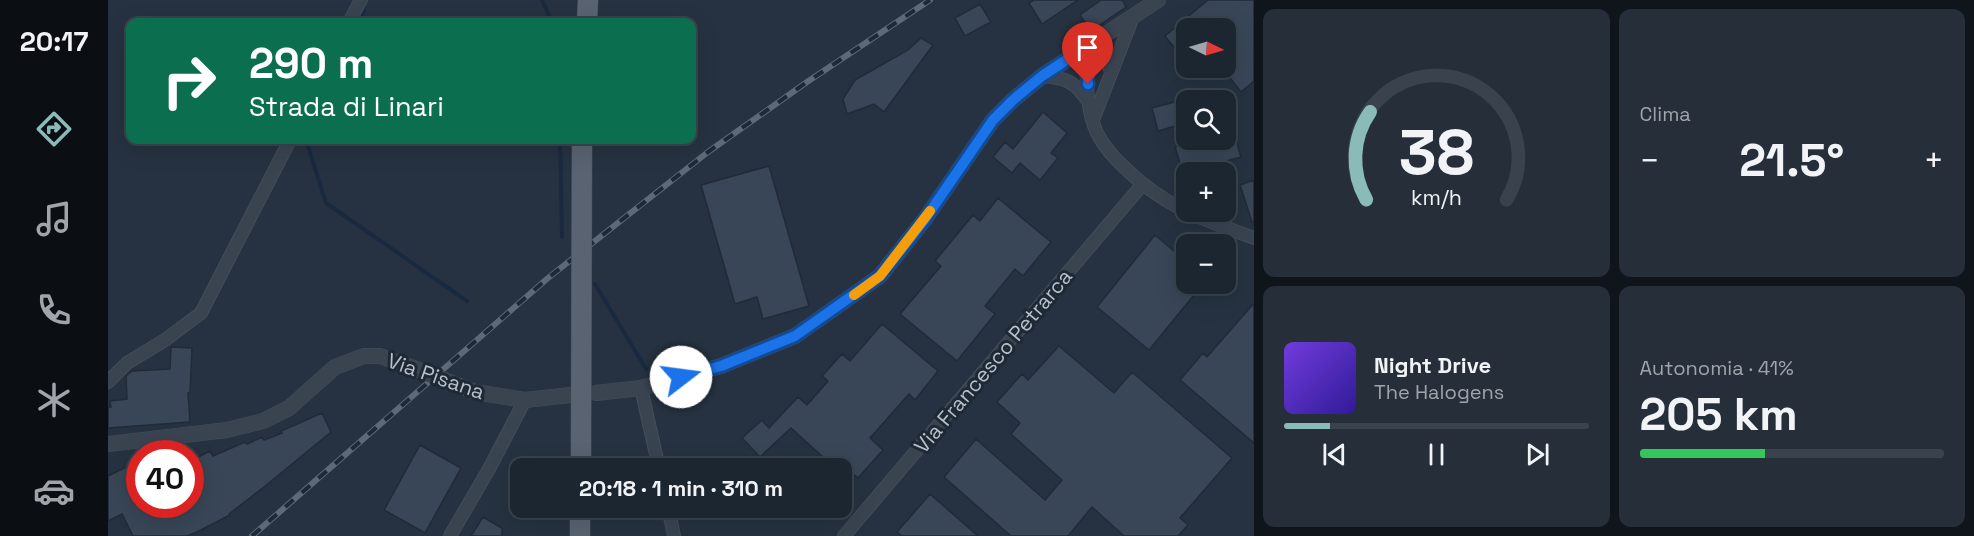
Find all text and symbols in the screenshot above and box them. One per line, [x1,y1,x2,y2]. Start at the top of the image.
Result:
north arrow [1176,18,1236,78]
map controls [1176,18,1236,294]
pin [1062,22,1113,84]
text: 20:17 [20,24,88,59]
icon: arrive [1071,31,1104,64]
text: 290 m [249,37,374,90]
icon: right [150,42,228,120]
text: Strada di Linari [249,89,444,124]
button: search [1176,90,1236,150]
text: Clima [1640,101,1691,127]
icon: directions [33,108,75,150]
text: 38 [1399,113,1474,192]
text: 21.5° [1739,132,1844,189]
text: − [1640,140,1660,182]
text: + [1924,140,1944,182]
button: + [1176,162,1236,222]
text: km/h [1411,184,1462,211]
icon: music [33,198,75,240]
button: − [1176,234,1236,294]
street label: Via Francesco Petrarca [908,263,1078,459]
icon: phone [33,289,75,331]
position arrow [649,345,713,409]
street label: Via Pisana [384,347,488,405]
text: Night Drive [1374,351,1491,379]
text: Autonomia · 41% [1640,355,1794,381]
icon: climate [33,379,75,421]
text: The Halogens [1374,379,1504,405]
text: 205 km [1640,386,1798,443]
icon: previous [1318,438,1351,471]
icon: pause [1420,438,1453,471]
icon: next [1521,438,1554,471]
speed limit sign: 40 [126,440,204,518]
icon: car [33,470,75,512]
text: 20:18 · 1 min · 310 m [579,474,783,502]

